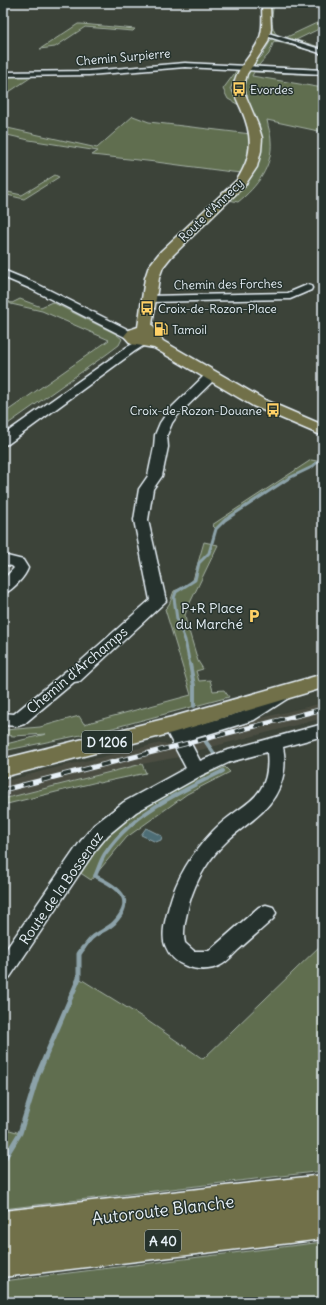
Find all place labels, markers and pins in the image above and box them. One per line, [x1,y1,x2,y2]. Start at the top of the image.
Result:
bus stop icon: Evordes [231,81,247,97]
place label: Evordes [250,82,293,97]
bus stop icon: Croix-de-Rozon-Place [139,300,155,316]
place label: Croix-de-Rozon-Place [158,301,277,316]
fuel station icon: Tamoil [153,321,169,337]
place label: Tamoil [172,322,207,337]
bus stop icon: Croix-de-Rozon-Douane [265,402,281,418]
place label: Croix-de-Rozon-Douane [130,403,262,418]
place label: P+R Place du Marché [176,599,243,633]
parking icon: P+R Place du Marché [246,608,262,624]

